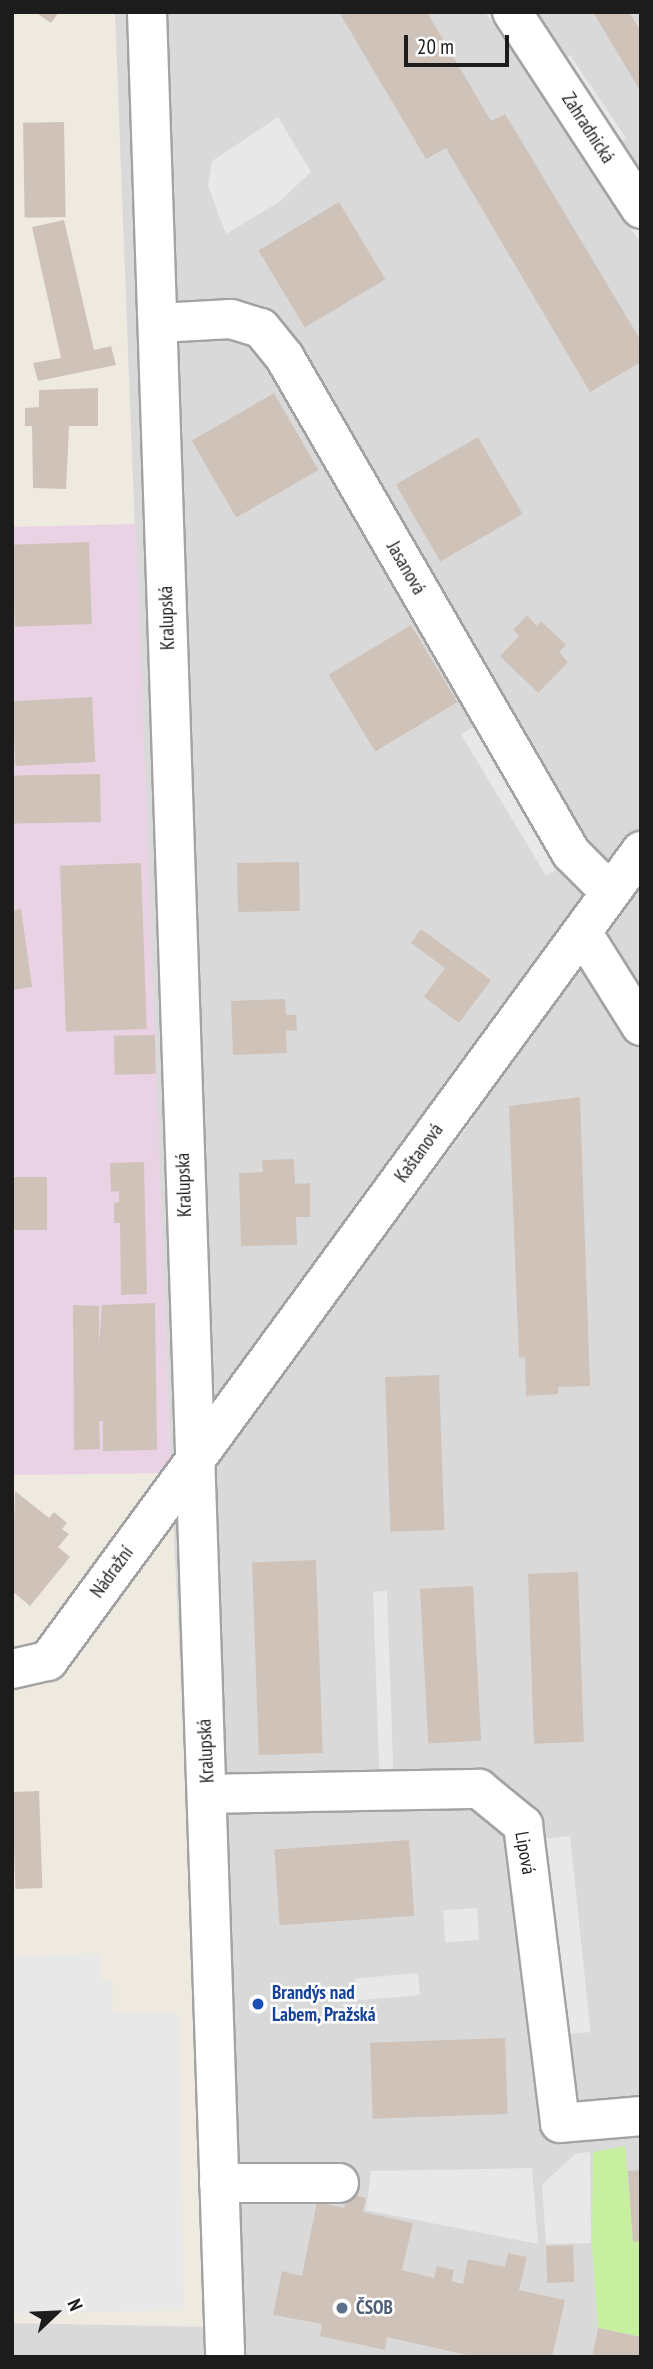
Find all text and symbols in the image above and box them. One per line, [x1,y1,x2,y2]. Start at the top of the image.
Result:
scale bar [408,21,513,65]
text: 20 m [417,33,454,60]
street label: Zahradnická [557,89,619,167]
street label: Jasanová [382,537,430,599]
street label: Kralupská [154,586,180,650]
street label: Kaštanová [390,1119,448,1187]
street label: Kralupská [171,1153,197,1217]
street label: Nádražní [86,1542,138,1602]
street label: Kralupská [193,1718,219,1784]
street label: Lipová [510,1830,540,1876]
place label: Brandýs nad Labem, Pražská [272,1982,377,2026]
marker: Brandýs nad Labem, Pražská [250,1996,266,2012]
north arrow [21,2278,91,2348]
text: N [62,2295,88,2314]
place label: ČSOB [356,2297,393,2319]
marker: ČSOB [334,2300,350,2316]

